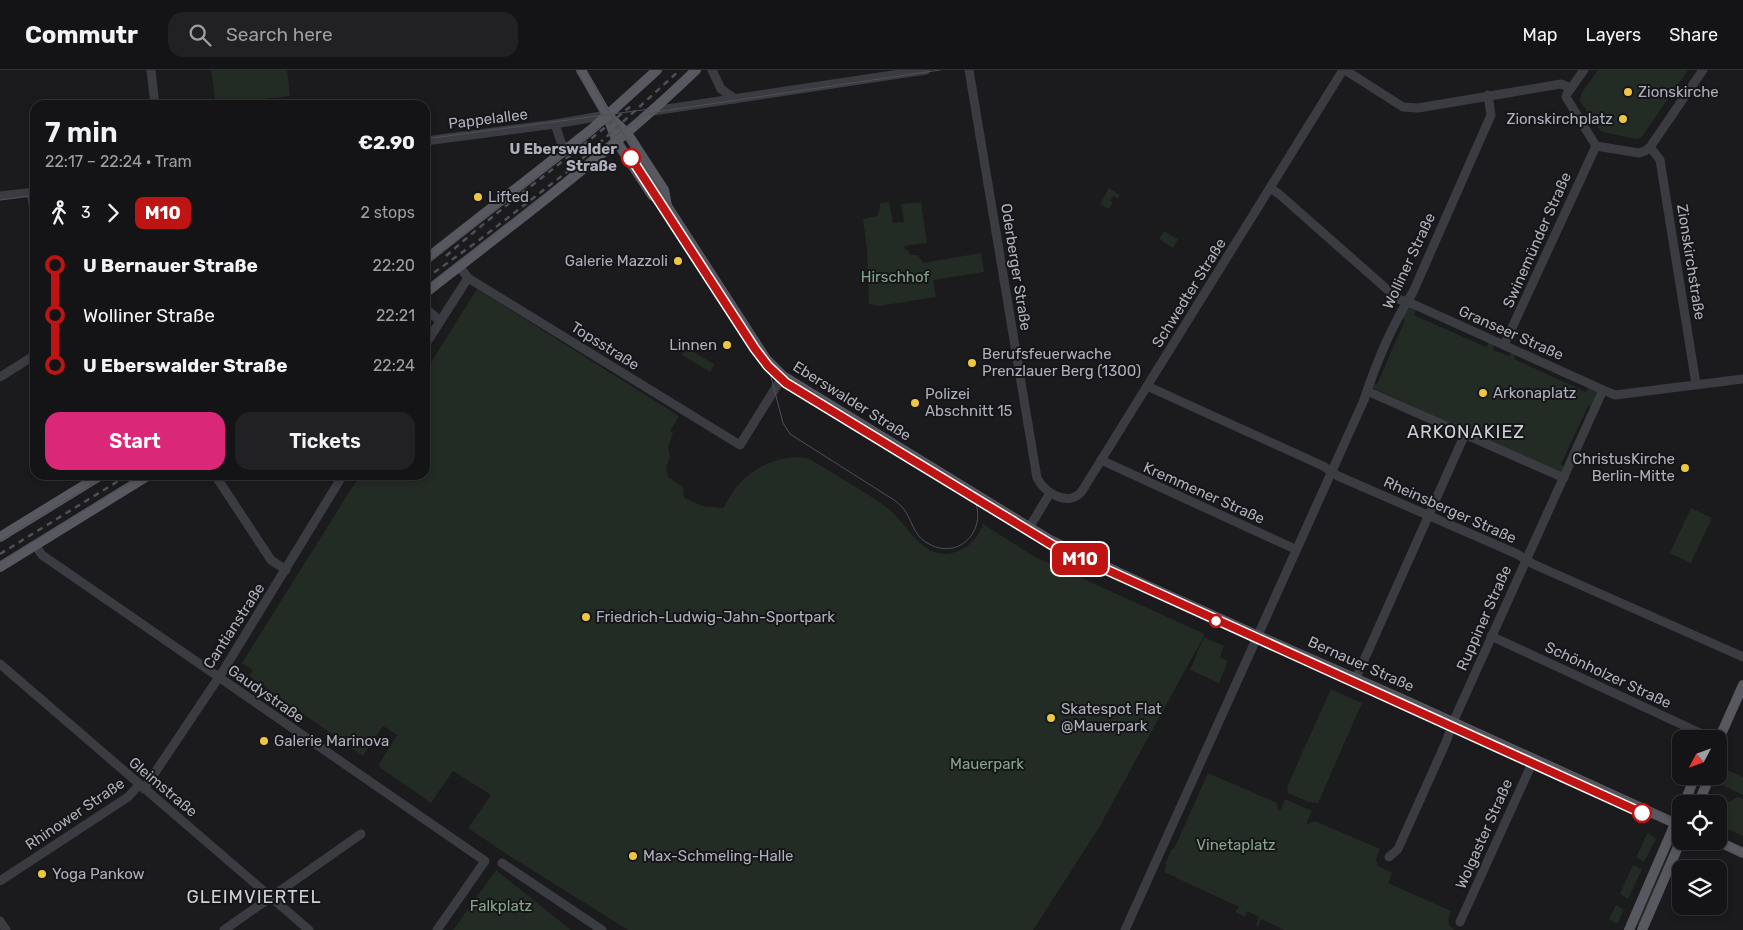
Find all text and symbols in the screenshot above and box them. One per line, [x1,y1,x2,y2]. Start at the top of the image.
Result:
search box [168,12,518,57]
text: Commutr [25,21,138,49]
icon: search [186,21,214,49]
text: Search here [226,23,333,46]
text: Map [1523,24,1558,46]
text: Layers [1586,24,1641,46]
text: Share [1669,24,1718,46]
place label: Zionskirche [1638,83,1719,101]
marker: Zionskirche [1622,86,1634,98]
street label: Pappelallee [447,105,529,133]
place label: Zionskirchplatz [1506,110,1613,128]
marker: Zionskirchplatz [1617,113,1629,125]
text: 7 min [45,116,118,149]
text: €2.90 [358,131,415,154]
place label: U Eberswalder Straße [509,140,617,175]
marker: U Eberswalder Straße [621,148,641,168]
text: 22:17 – 22:24 · Tram [45,152,192,171]
street label: Swinemünder Straße [1499,169,1575,311]
place label: Lifted [488,188,529,206]
marker: Lifted [472,191,484,203]
icon: walk [45,199,73,227]
icon: forward [99,199,127,227]
text: M10 [145,202,181,224]
street label: Oderberger Straße [997,202,1035,332]
text: 3 [81,203,91,222]
text: 2 stops [360,203,415,222]
street label: Zionskirchstraße [1673,203,1709,321]
street label: Wolliner Straße [1379,210,1439,312]
street label: Schwedter Straße [1148,235,1230,351]
place label: Galerie Mazzoli [565,252,668,270]
text: U Bernauer Straße [83,254,258,277]
marker: Galerie Mazzoli [672,255,684,267]
text: 22:20 [373,256,415,275]
park label: Hirschhof [861,268,929,286]
street label: Granseer Straße [1456,302,1566,364]
text: Wolliner Straße [83,304,215,327]
text: 22:21 [376,306,415,325]
street label: Topsstraße [568,318,642,374]
place label: Linnen [669,336,717,354]
marker: Linnen [721,339,733,351]
place label: Berufsfeuerwache Prenzlauer Berg (1300) [982,345,1141,380]
text: U Eberswalder Straße [83,354,287,377]
text: 22:24 [373,356,415,375]
street label: Eberswalder Straße [790,357,914,445]
marker: Berufsfeuerwache Prenzlauer Berg (1300) [966,357,978,369]
place label: Arkonaplatz [1493,384,1577,402]
place label: Polizei Abschnitt 15 [925,385,1013,420]
marker: Arkonaplatz [1477,387,1489,399]
marker: Polizei Abschnitt 15 [909,397,921,409]
button: Start [45,412,225,470]
button: Tickets [235,412,415,470]
district label: ARKONAKIEZ [1407,421,1525,443]
place label: ChristusKirche Berlin-Mitte [1572,450,1675,485]
street label: Kremmener Straße [1141,458,1267,528]
marker: ChristusKirche Berlin-Mitte [1679,462,1691,474]
street label: Rheinsberger Straße [1381,473,1519,547]
line badge: M10 [1051,543,1109,575]
text: M10 [1062,548,1098,570]
street label: Ruppiner Straße [1453,563,1515,673]
street label: Cantianstraße [200,580,268,672]
place label: Friedrich-Ludwig-Jahn-Sportpark [596,608,835,626]
marker: Friedrich-Ludwig-Jahn-Sportpark [580,611,592,623]
unlabelled marker [1209,614,1223,628]
street label: Bernauer Straße [1305,633,1417,695]
street label: Schönholzer Straße [1542,638,1674,712]
street label: Gaudystraße [224,661,308,727]
place label: Skatespot Flat @Mauerpark [1061,700,1162,735]
marker: Skatespot Flat @Mauerpark [1045,712,1057,724]
north arrow [1672,730,1728,785]
map controls [1672,730,1727,915]
place label: Galerie Marinova [274,732,389,750]
marker: Galerie Marinova [258,735,270,747]
street label: Gleimstraße [125,753,201,821]
park label: Mauerpark [950,755,1024,773]
street label: Rhinower Straße [22,774,128,854]
street label: Wolgaster Straße [1452,776,1516,892]
button: locate [1672,795,1727,850]
unlabelled marker [1632,803,1652,823]
park label: Vinetaplatz [1196,836,1276,854]
place label: Max-Schmeling-Halle [643,847,793,865]
marker: Max-Schmeling-Halle [627,850,639,862]
button: layers [1672,860,1727,915]
place label: Yoga Pankow [52,865,145,883]
marker: Yoga Pankow [36,868,48,880]
district label: GLEIMVIERTEL [186,886,322,908]
park label: Falkplatz [470,897,533,915]

